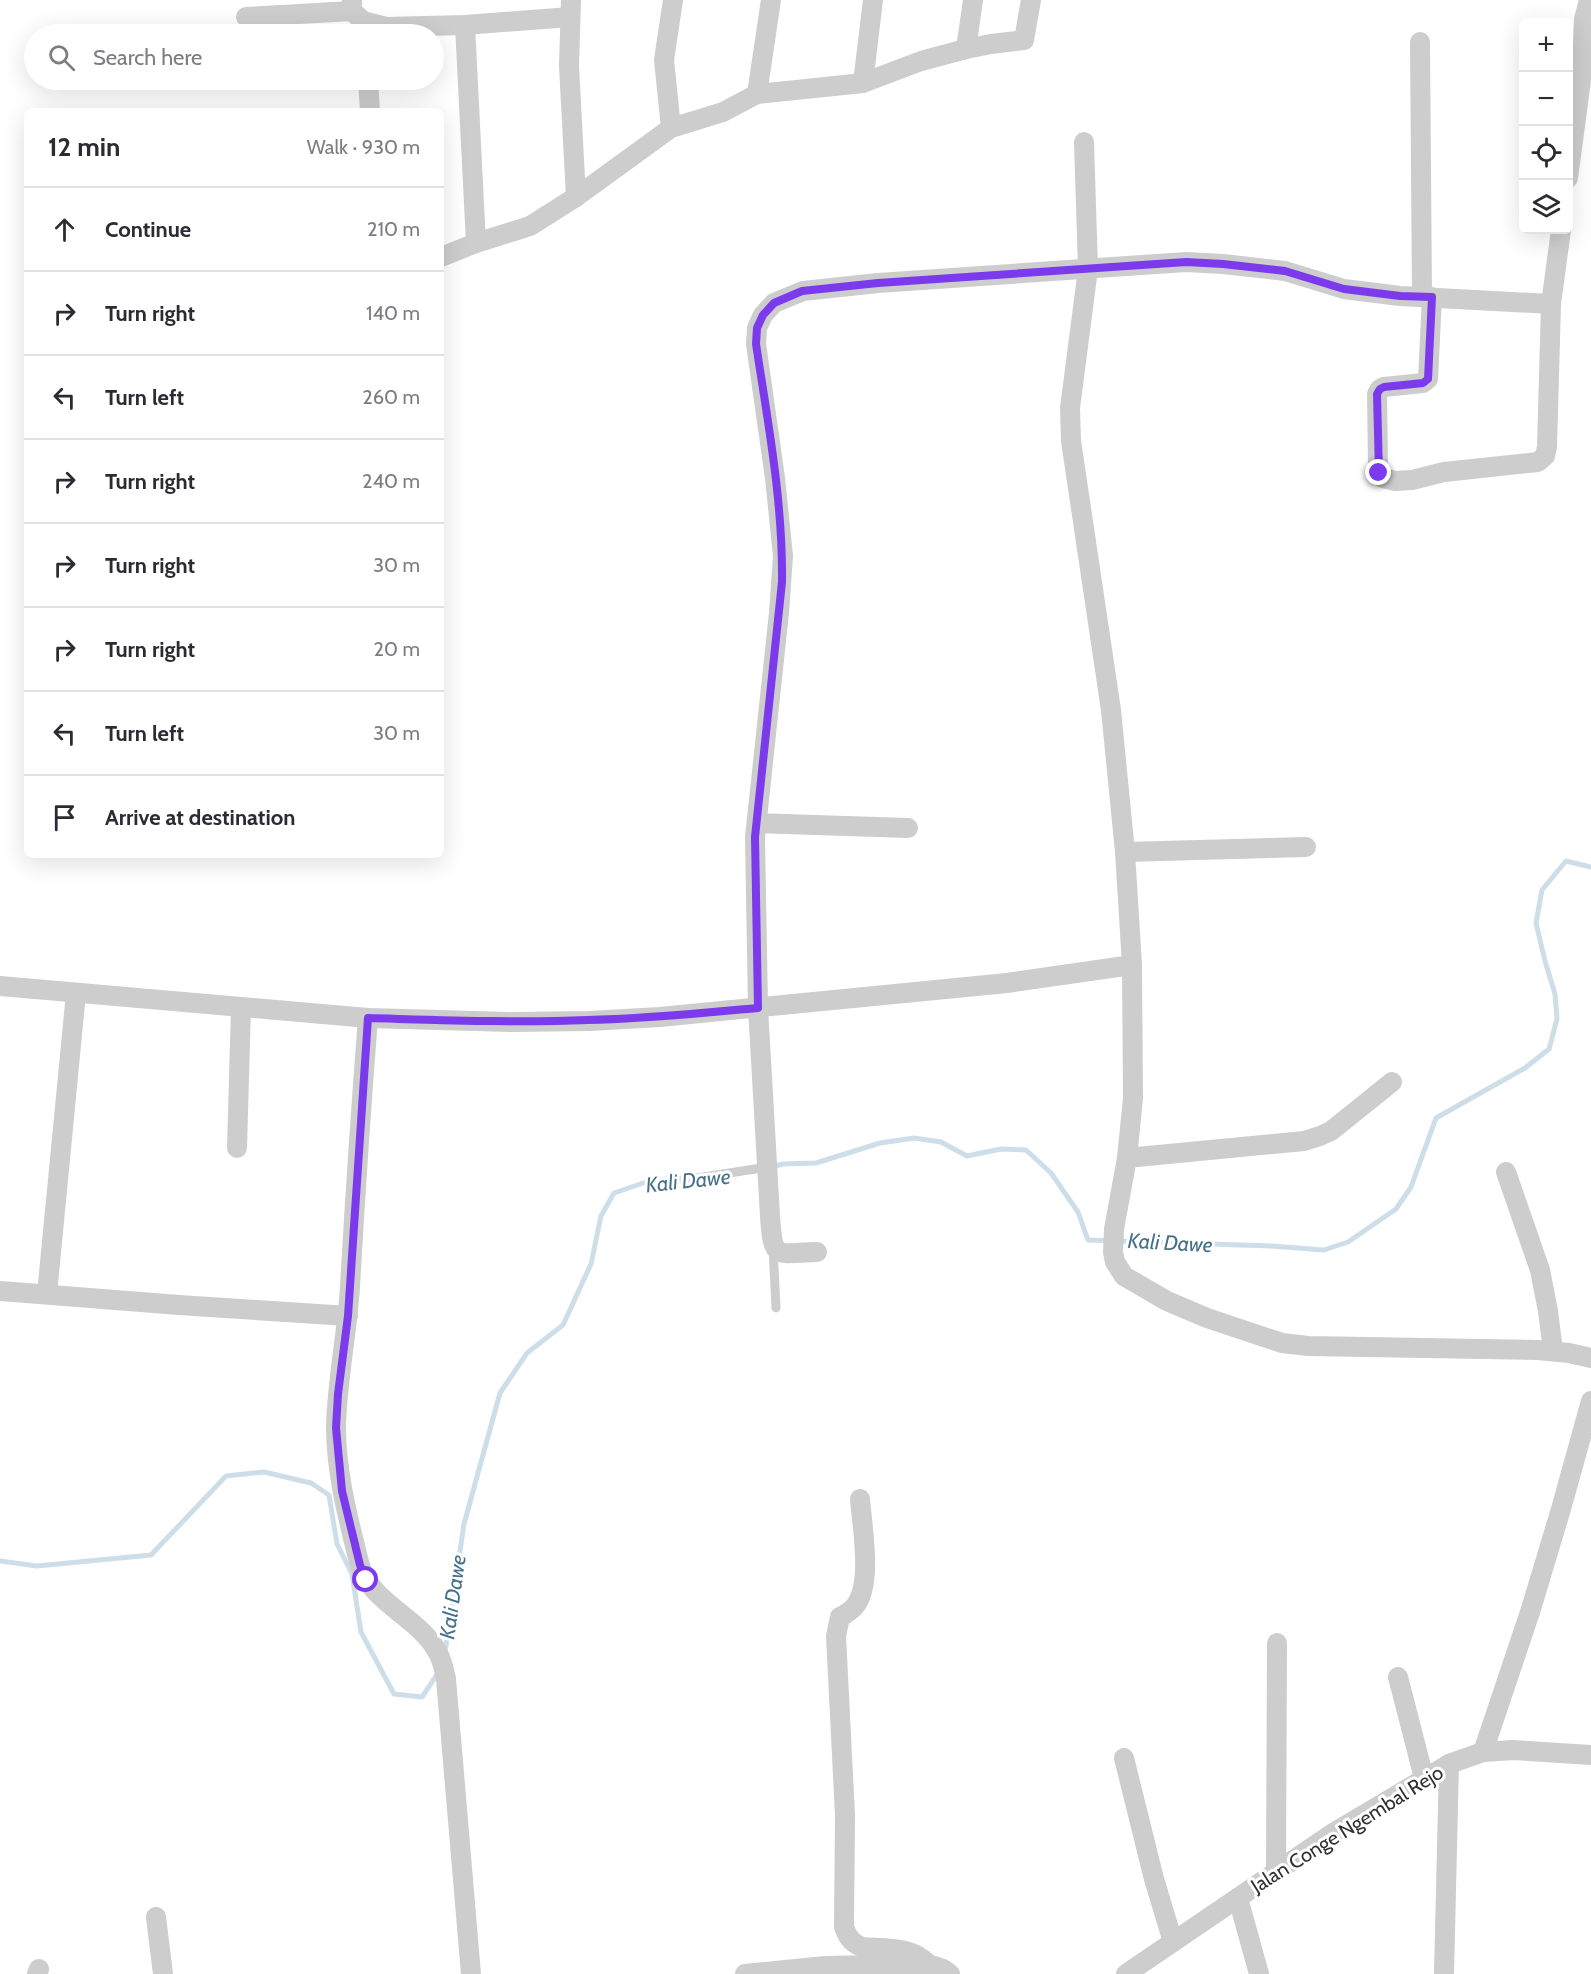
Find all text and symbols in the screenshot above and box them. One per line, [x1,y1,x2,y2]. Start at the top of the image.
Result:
map controls [1519,18,1573,234]
button: + [1519,18,1573,72]
search box [24,24,444,90]
icon: search [45,41,78,74]
text: Search here [93,44,202,71]
button: − [1519,72,1573,126]
button: locate [1519,126,1573,180]
text: 12 min [48,131,120,163]
text: Walk · 930 m [307,135,420,159]
button: layers [1519,180,1573,234]
icon: ahead [48,213,81,246]
text: Continue [105,216,191,243]
text: 210 m [367,217,420,241]
icon: right [48,297,81,330]
text: Turn right [105,300,195,327]
text: 140 m [366,301,420,325]
icon: left [48,381,81,414]
text: Turn left [105,384,184,411]
text: 260 m [362,385,420,409]
route end [1365,459,1391,485]
icon: right [48,465,81,498]
text: Turn right [105,468,195,495]
text: 240 m [362,469,420,493]
icon: right [48,549,81,582]
text: Turn right [105,552,195,579]
text: 30 m [373,553,420,577]
icon: right [48,633,81,666]
text: Turn right [105,636,195,663]
text: 20 m [374,637,420,661]
icon: left [48,717,81,750]
text: Turn left [105,720,184,747]
text: 30 m [373,721,420,745]
icon: arrive [48,801,81,834]
text: Arrive at destination [105,804,295,831]
water label: Kali Dawe [644,1164,732,1197]
water label: Kali Dawe [1127,1228,1213,1257]
water label: Kali Dawe [434,1553,471,1641]
route start [352,1566,378,1592]
street label: Jalan Conge Ngembal Rejo [1246,1760,1448,1899]

